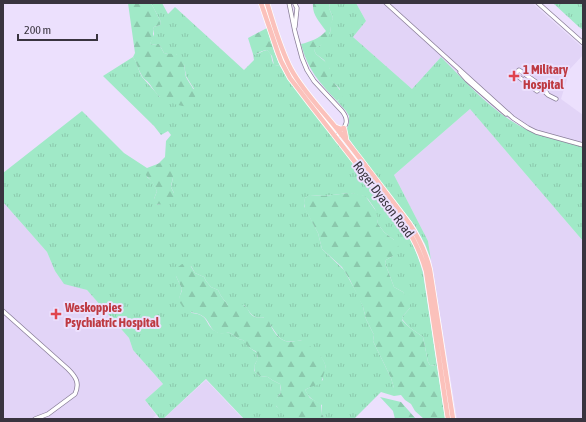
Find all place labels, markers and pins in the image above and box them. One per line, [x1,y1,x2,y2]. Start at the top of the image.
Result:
place label: 1 Military Hospital [523,62,569,92]
marker: 1 Military Hospital [508,70,520,82]
place label: Weskoppies Psychiatric Hospital [64,300,160,330]
marker: Weskoppies Psychiatric Hospital [50,308,62,320]

